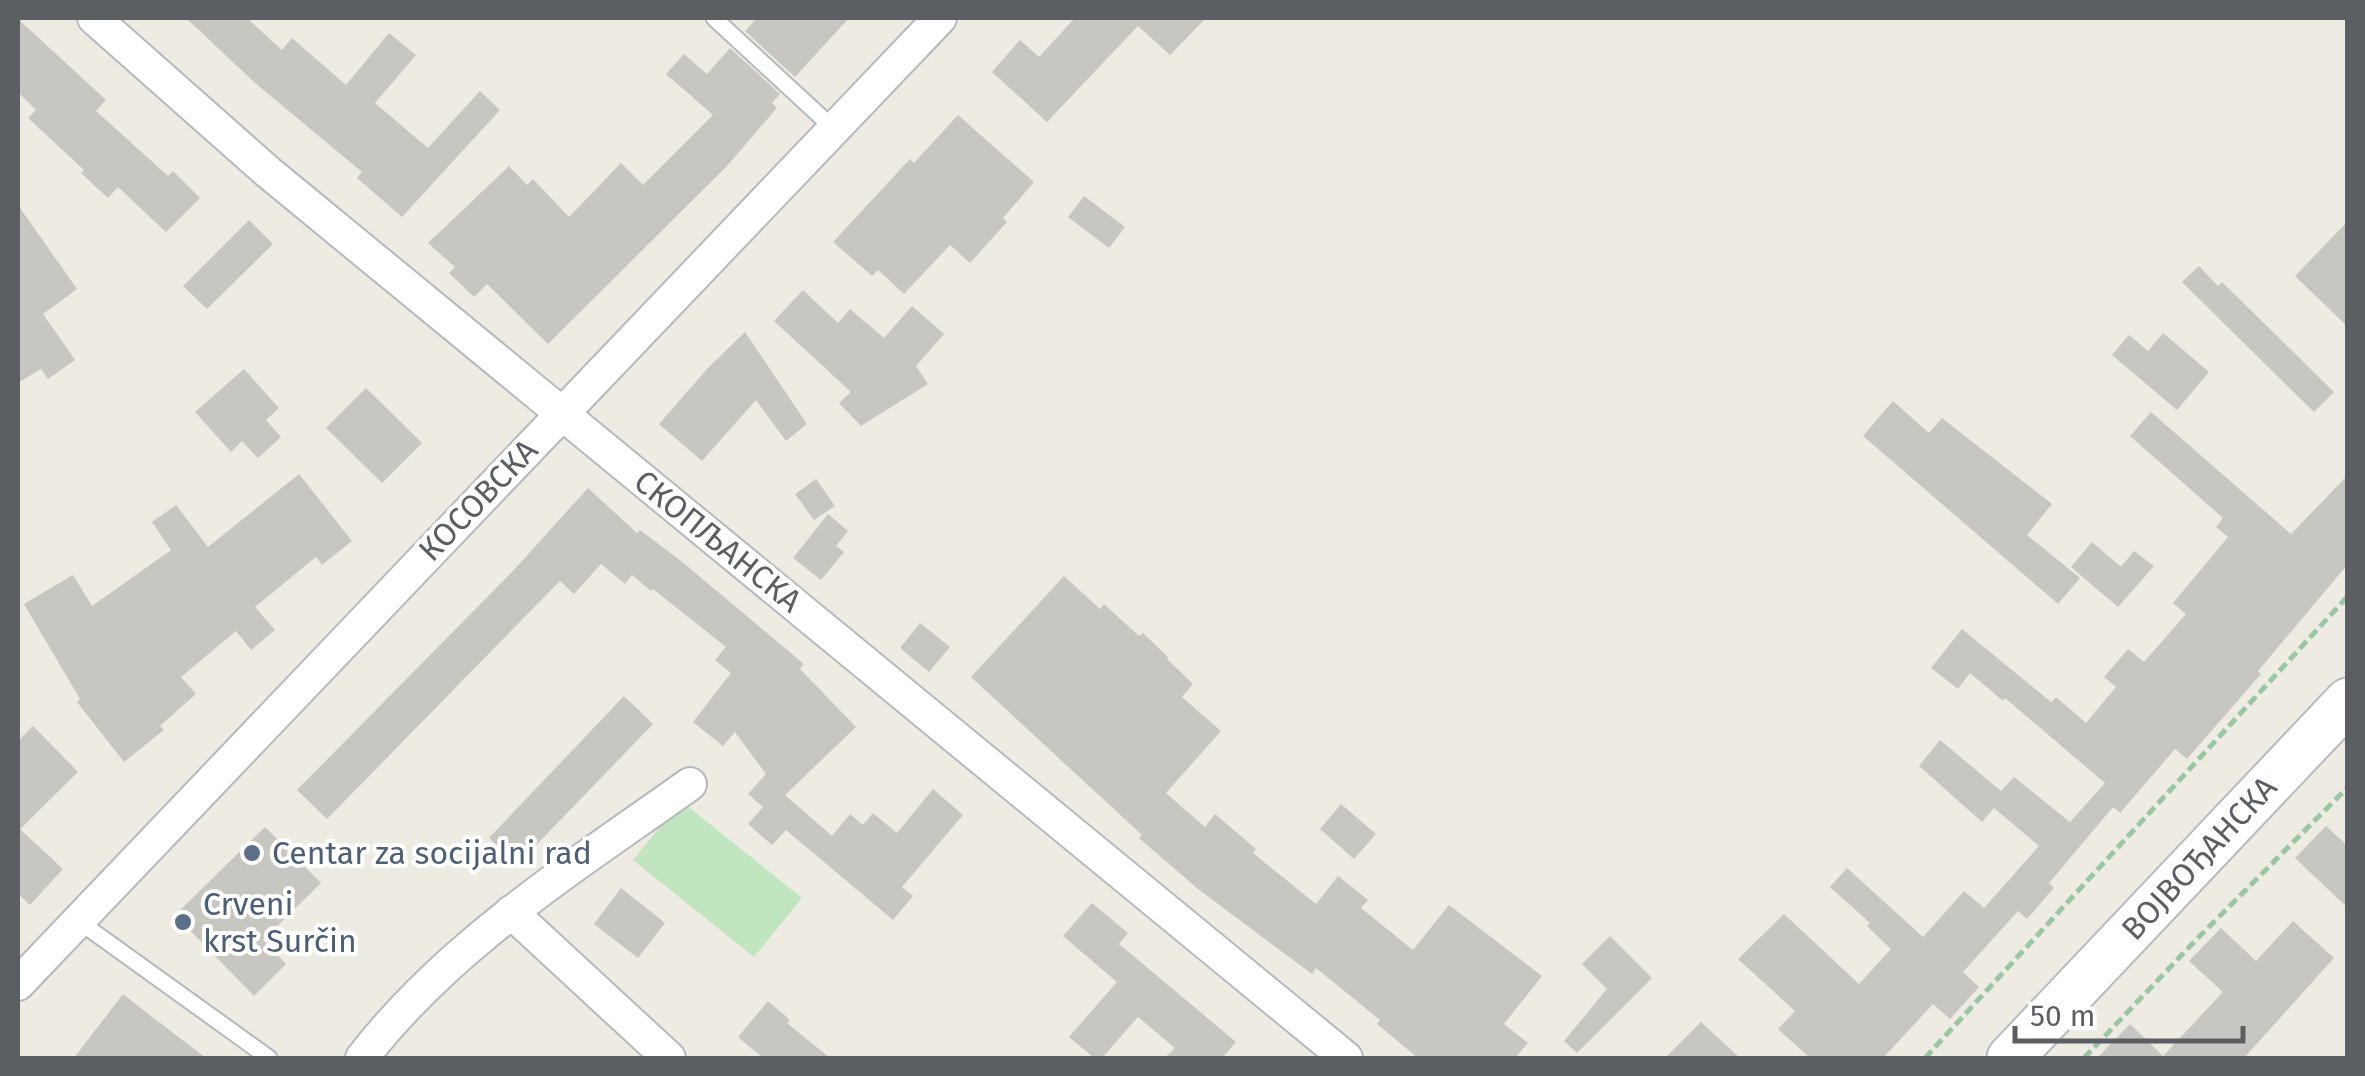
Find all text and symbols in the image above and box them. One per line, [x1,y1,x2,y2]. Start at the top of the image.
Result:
street label: КОСОВСКА [411,431,546,569]
street label: СКОПЉАНСКА [627,462,810,620]
street label: ВОЈВОЂАНСКА [2114,768,2285,948]
place label: Centar za socijalni rad [272,834,592,872]
marker: Centar za socijalni rad [241,842,263,864]
place label: Crveni krst Surčin [203,885,357,960]
marker: Crveni krst Surčin [172,911,194,933]
scale bar [2015,981,2242,1043]
text: 50 m [2030,998,2095,1034]

